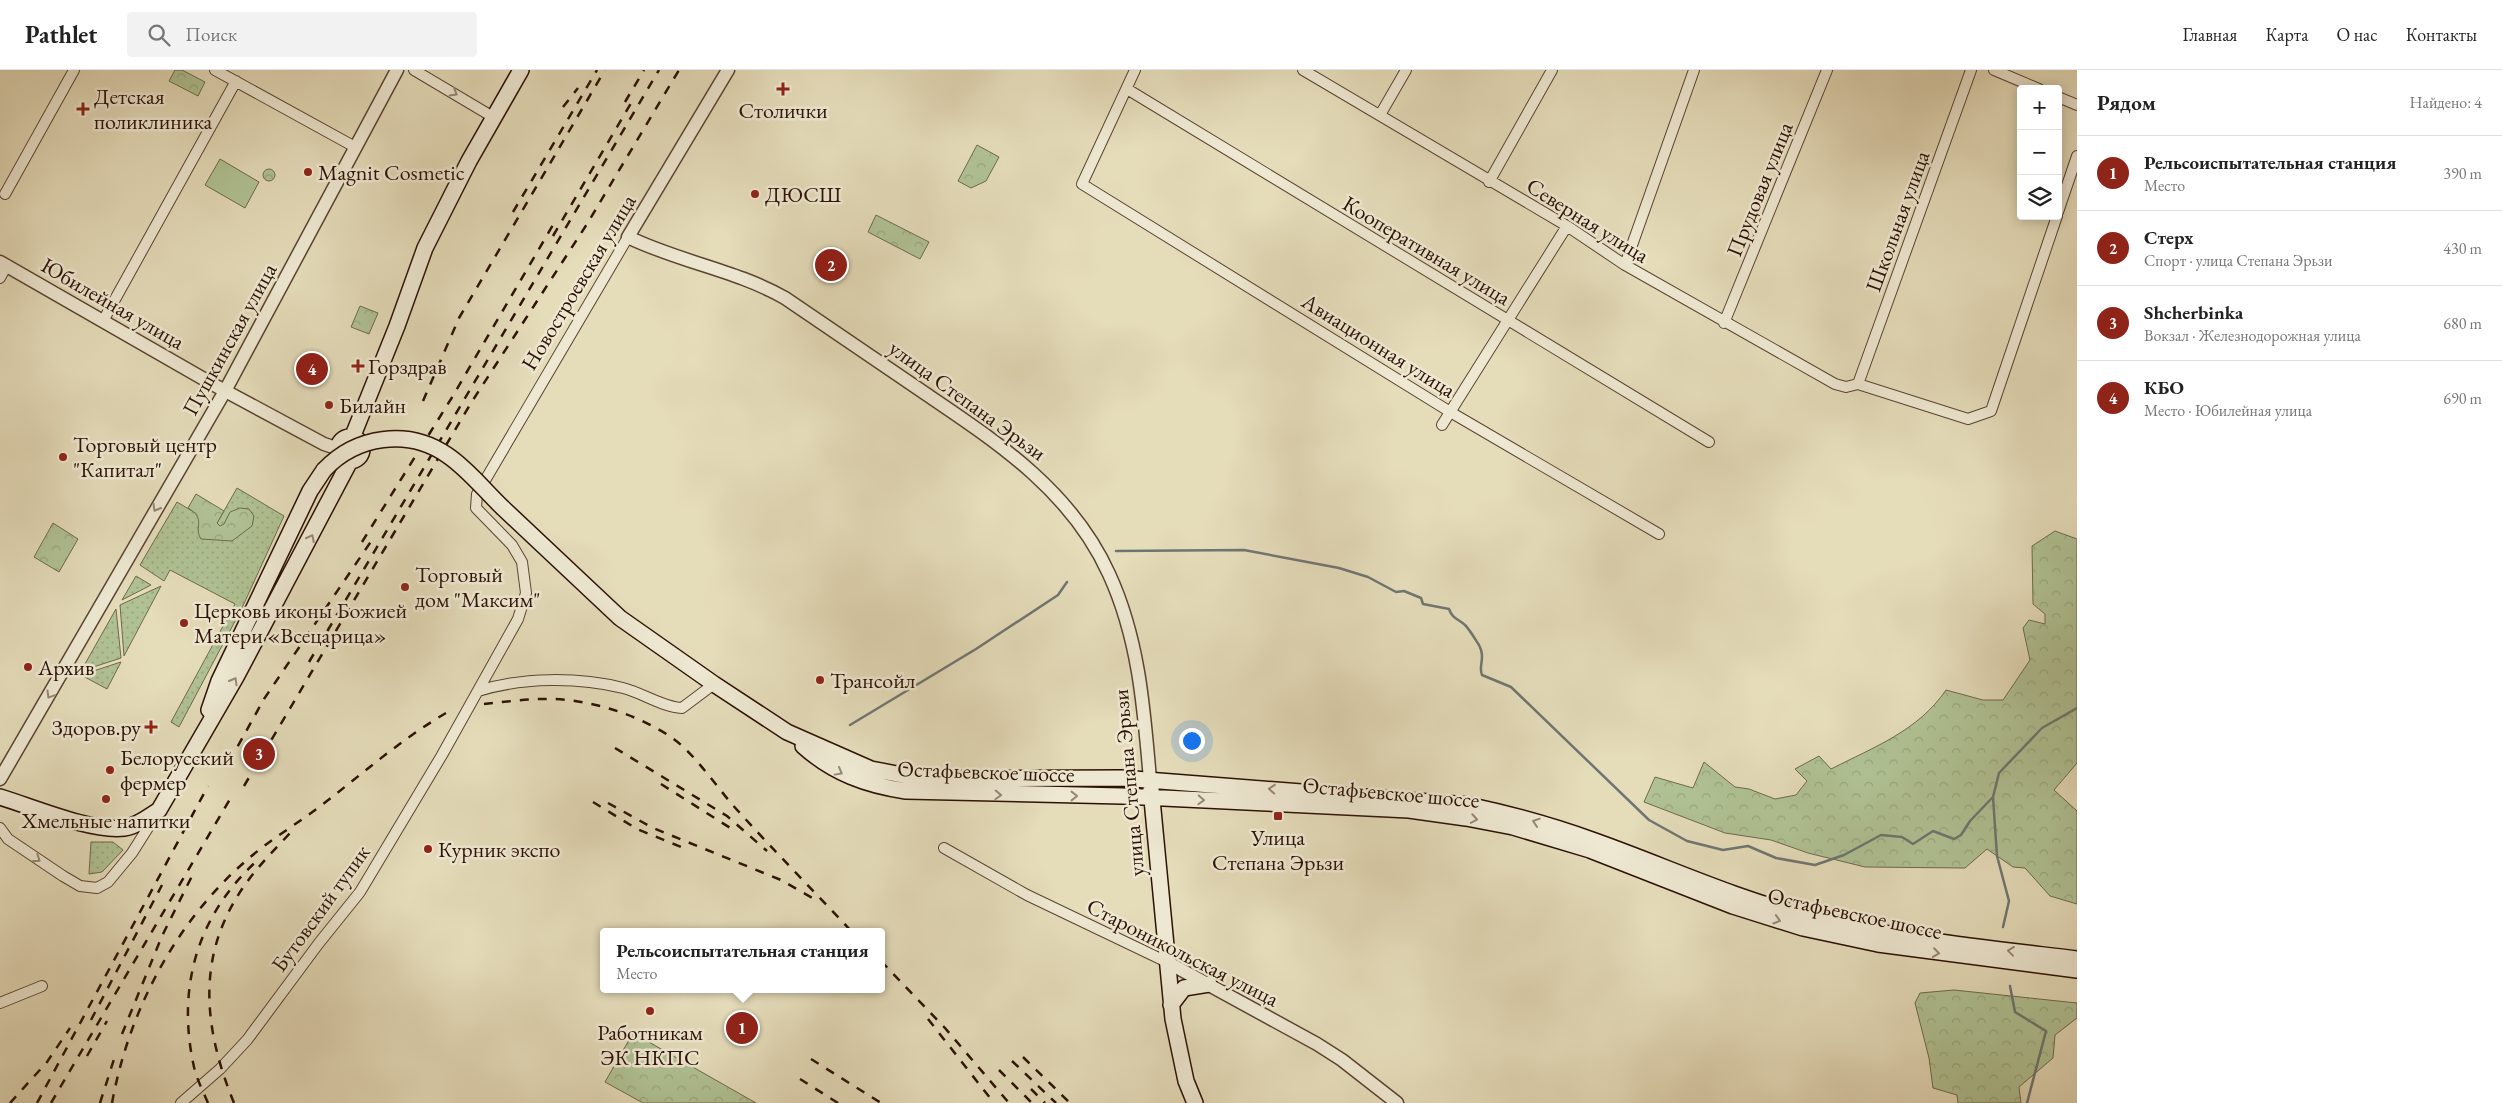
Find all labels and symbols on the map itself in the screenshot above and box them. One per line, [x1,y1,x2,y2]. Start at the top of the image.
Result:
place label: Детская поликлиника [94,82,213,136]
marker: Столички [777,83,789,95]
one-way arrow [448,87,457,97]
place label: Столички [738,96,828,125]
marker: Детская поликлиника [76,102,90,116]
street label: Прудовая улица [1719,117,1800,261]
street label: Школьная улица [1859,146,1937,296]
place label: Magnit Cosmetic [318,158,465,187]
marker: Magnit Cosmetic [302,166,314,178]
street label: Северная улица [1521,171,1655,270]
place label: ДЮСШ [765,180,842,209]
marker: ДЮСШ [749,188,761,200]
street label: Новостроевская улица [514,189,643,376]
street label: Кооперативная улица [1337,189,1516,312]
pin: 2 [815,246,847,284]
street label: Юбилейная улица [36,251,190,356]
street label: Пушкинская улица [176,258,283,421]
street label: Авиационная улица [1296,286,1461,404]
street label: улица Степана Эрьзи [883,333,1053,468]
pin: 4 [296,350,328,388]
place label: Горздрав [368,352,447,381]
marker: Горздрав [352,360,364,372]
place label: Билайн [339,391,406,420]
marker: Билайн [323,399,335,411]
place label: Торговый центр "Капитал" [73,430,217,484]
marker: Торговый центр "Капитал" [57,451,69,463]
one-way arrow [153,503,163,512]
one-way arrow [305,534,315,543]
place label: Торговый дом "Максим" [415,560,541,614]
marker: Торговый дом "Максим" [399,581,411,593]
place label: Церковь иконы Божией Матери «Всецарица» [194,596,407,650]
marker: Церковь иконы Божией Матери «Всецарица» [178,617,190,629]
place label: Архив [37,653,94,682]
marker: Архив [22,661,34,673]
place label: Трансойл [830,666,916,695]
marker: Трансойл [814,674,826,686]
one-way arrow [227,677,237,686]
street label: улица Степана Эрьзи [1106,688,1151,878]
one-way arrow [47,690,57,699]
place label: Здоров.ру [52,713,141,742]
marker: Здоров.ру [145,721,157,733]
your location [1179,728,1205,754]
pin: 3 [243,735,275,773]
place label: Белорусский фермер [120,743,234,797]
street label: Остафьевское шоссе [897,754,1076,789]
marker: Белорусский фермер [104,764,116,776]
one-way arrow [834,765,843,775]
street label: Остафьевское шоссе [1301,770,1481,815]
one-way arrow [1268,783,1276,794]
one-way arrow [995,789,1003,800]
one-way arrow [1071,791,1079,801]
marker: Хмельные напитки [100,793,112,805]
one-way arrow [1197,794,1205,805]
place label: Хмельные напитки [21,806,191,835]
marker: Улица Степана Эрьзи [1272,810,1284,822]
one-way arrow [1470,814,1478,824]
one-way arrow [1532,817,1540,827]
place label: Улица Степана Эрьзи [1212,823,1344,877]
place label: Курник экспо [438,835,560,864]
street label: Бутовский тупик [264,839,377,978]
marker: Курник экспо [422,843,434,855]
one-way arrow [31,853,41,862]
street label: Остафьевское шоссе [1765,881,1945,946]
street label: Староникольская улица [1082,891,1284,1014]
one-way arrow [1773,914,1781,924]
one-way arrow [2007,946,2015,957]
one-way arrow [1932,947,1941,957]
marker: Работникам ЭК НКПС [644,1005,656,1017]
pin: 1 [726,1009,758,1047]
place label: Работникам ЭК НКПС [597,1018,703,1072]

